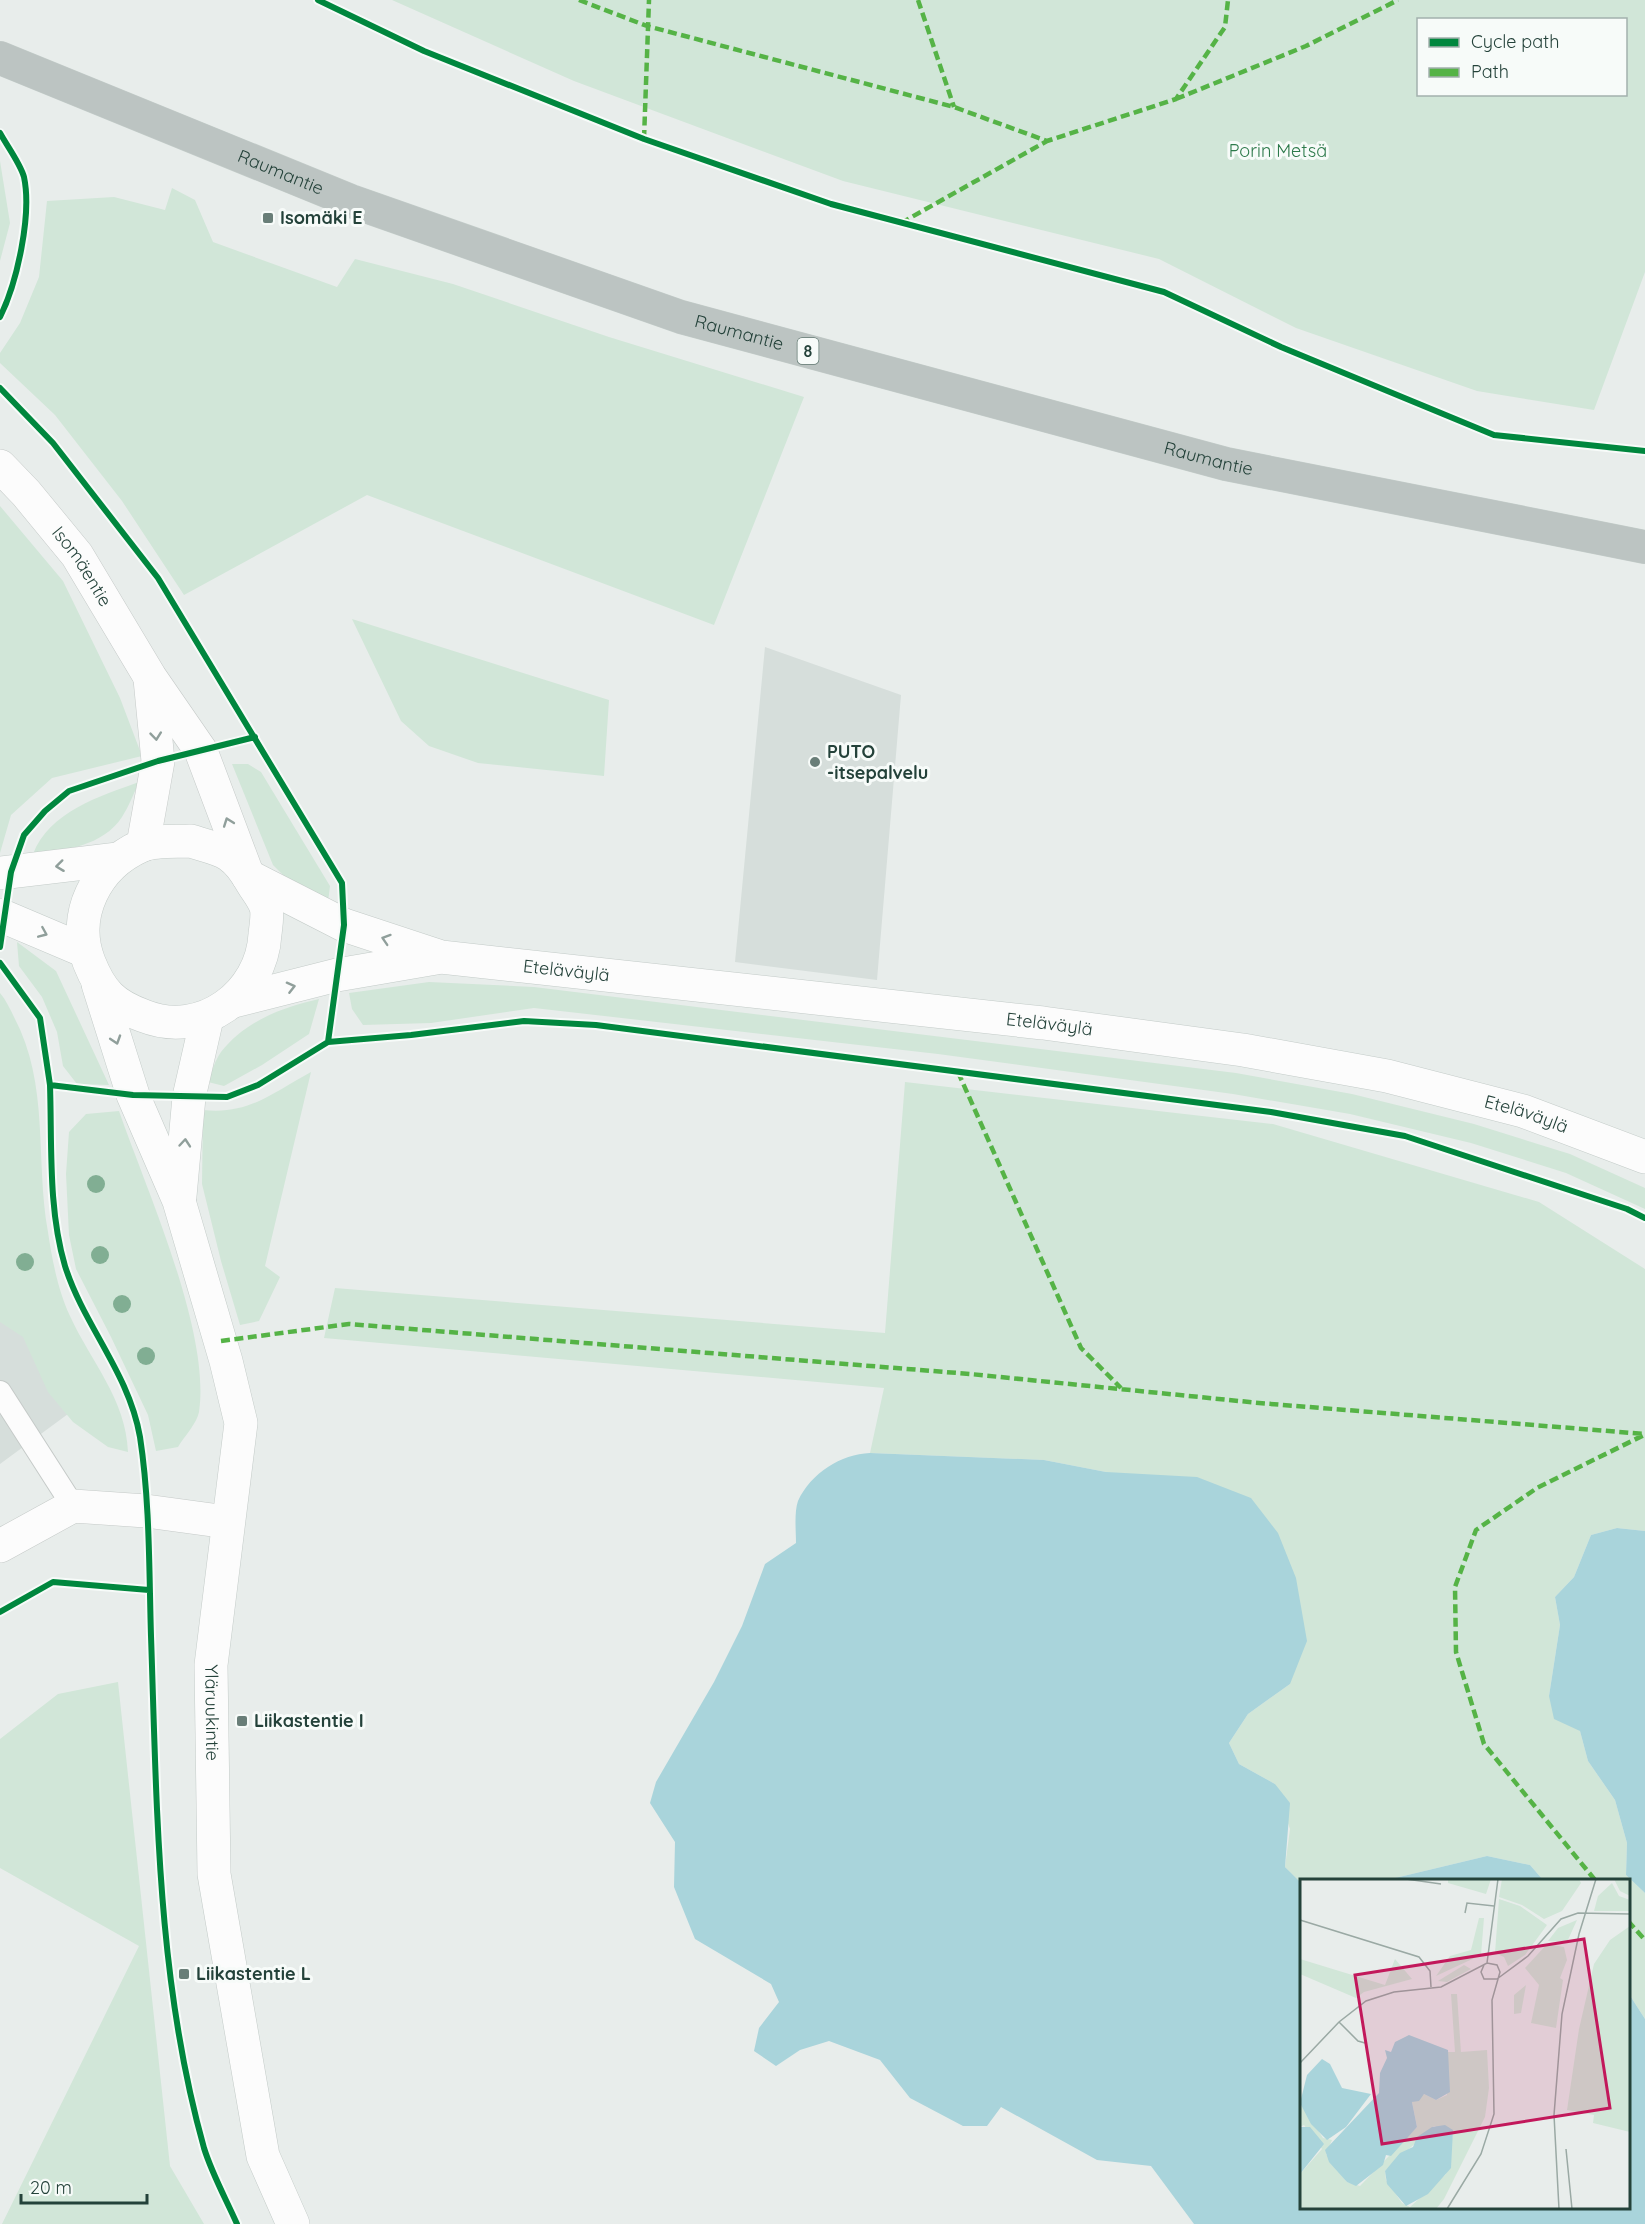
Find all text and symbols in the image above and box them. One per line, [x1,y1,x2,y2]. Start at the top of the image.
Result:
legend [1417,18,1627,96]
text: Cycle path [1471,30,1559,53]
text: Path [1471,60,1509,83]
park label: Porin Metsä [1229,139,1327,162]
street label: Raumantie [234,144,327,200]
place label: Isomäki E [280,206,363,229]
marker: Isomäki E [261,211,275,225]
street label: Raumantie [692,309,786,355]
road number: 8 [798,338,818,364]
street label: Raumantie [1162,436,1255,480]
street label: Isomäentie [47,521,117,611]
one-way arrow [149,731,162,740]
place label: PUTO -itsepalvelu [827,740,928,784]
marker: PUTO -itsepalvelu [808,755,822,769]
one-way arrow [222,817,235,827]
one-way arrow [56,859,65,872]
one-way arrow [36,926,47,938]
one-way arrow [381,934,392,946]
street label: Eteläväylä [522,954,611,986]
one-way arrow [285,981,295,994]
street label: Eteläväylä [1005,1007,1094,1041]
one-way arrow [109,1034,121,1045]
street label: Eteläväylä [1482,1090,1572,1138]
one-way arrow [178,1138,191,1147]
street label: Yläruukintie [200,1664,224,1761]
place label: Liikastentie I [254,1709,364,1732]
marker: Liikastentie I [235,1714,249,1728]
inset map [1300,1879,1630,2209]
place label: Liikastentie L [196,1962,311,1985]
marker: Liikastentie L [177,1967,191,1981]
scale bar [21,2167,147,2205]
text: 20 m [30,2176,72,2199]

